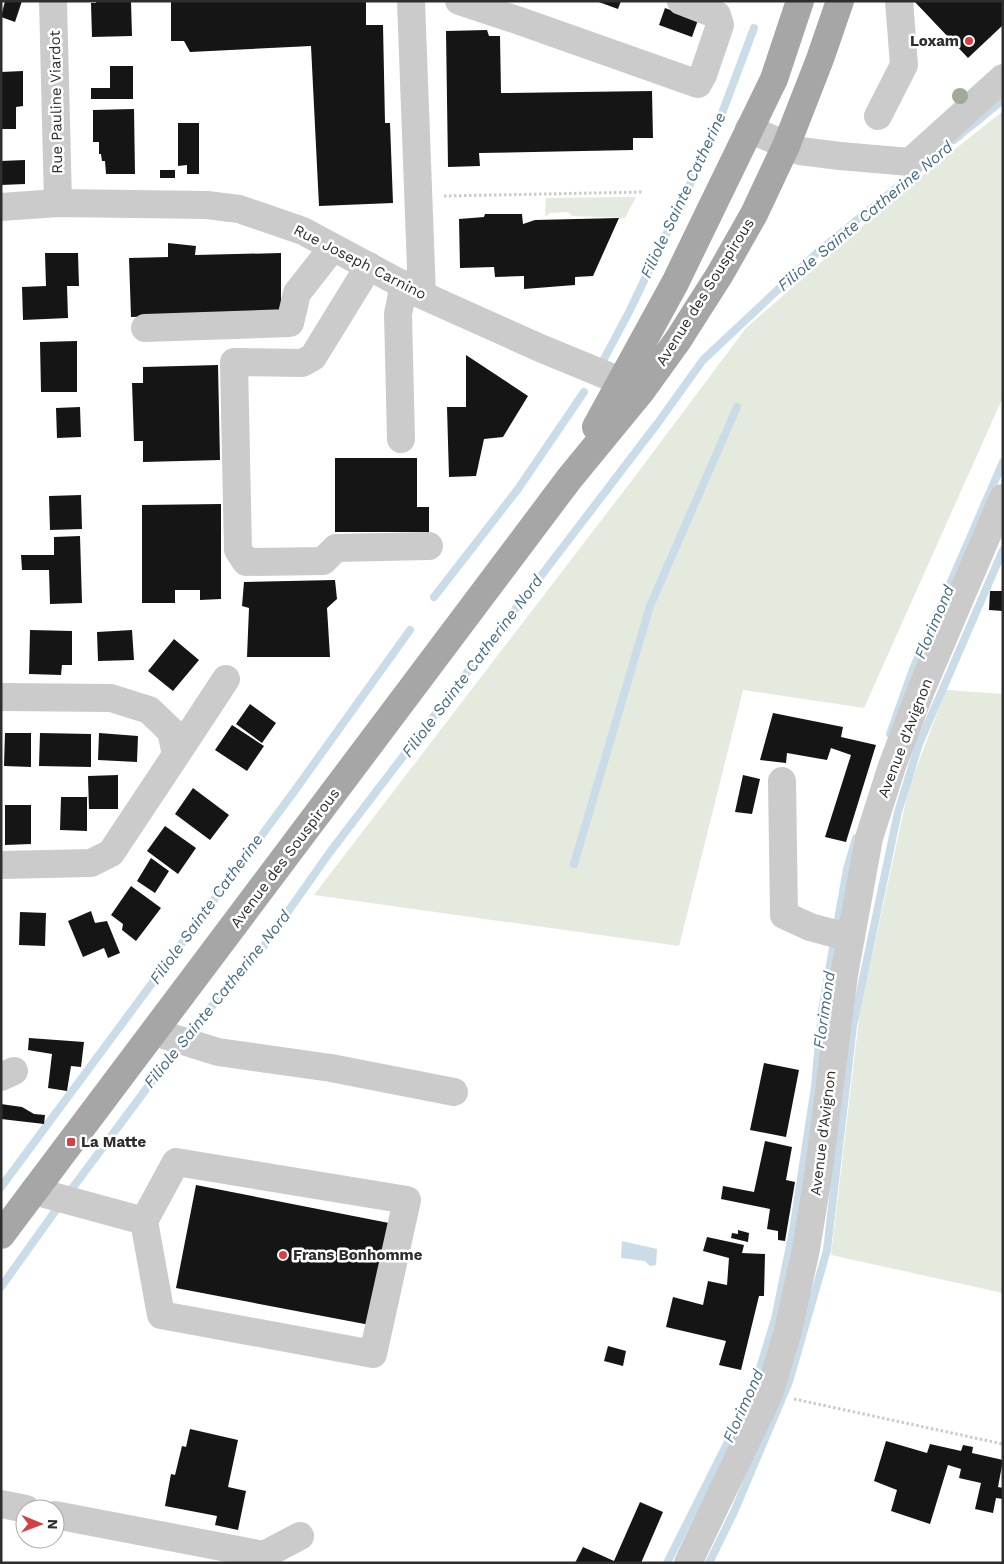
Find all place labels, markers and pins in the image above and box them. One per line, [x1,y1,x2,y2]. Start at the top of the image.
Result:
place label: Loxam [910,32,959,50]
marker: Loxam [963,35,975,47]
place label: La Matte [81,1133,146,1151]
marker: La Matte [65,1136,77,1148]
place label: Frans Bonhomme [293,1246,423,1264]
marker: Frans Bonhomme [277,1249,289,1261]

